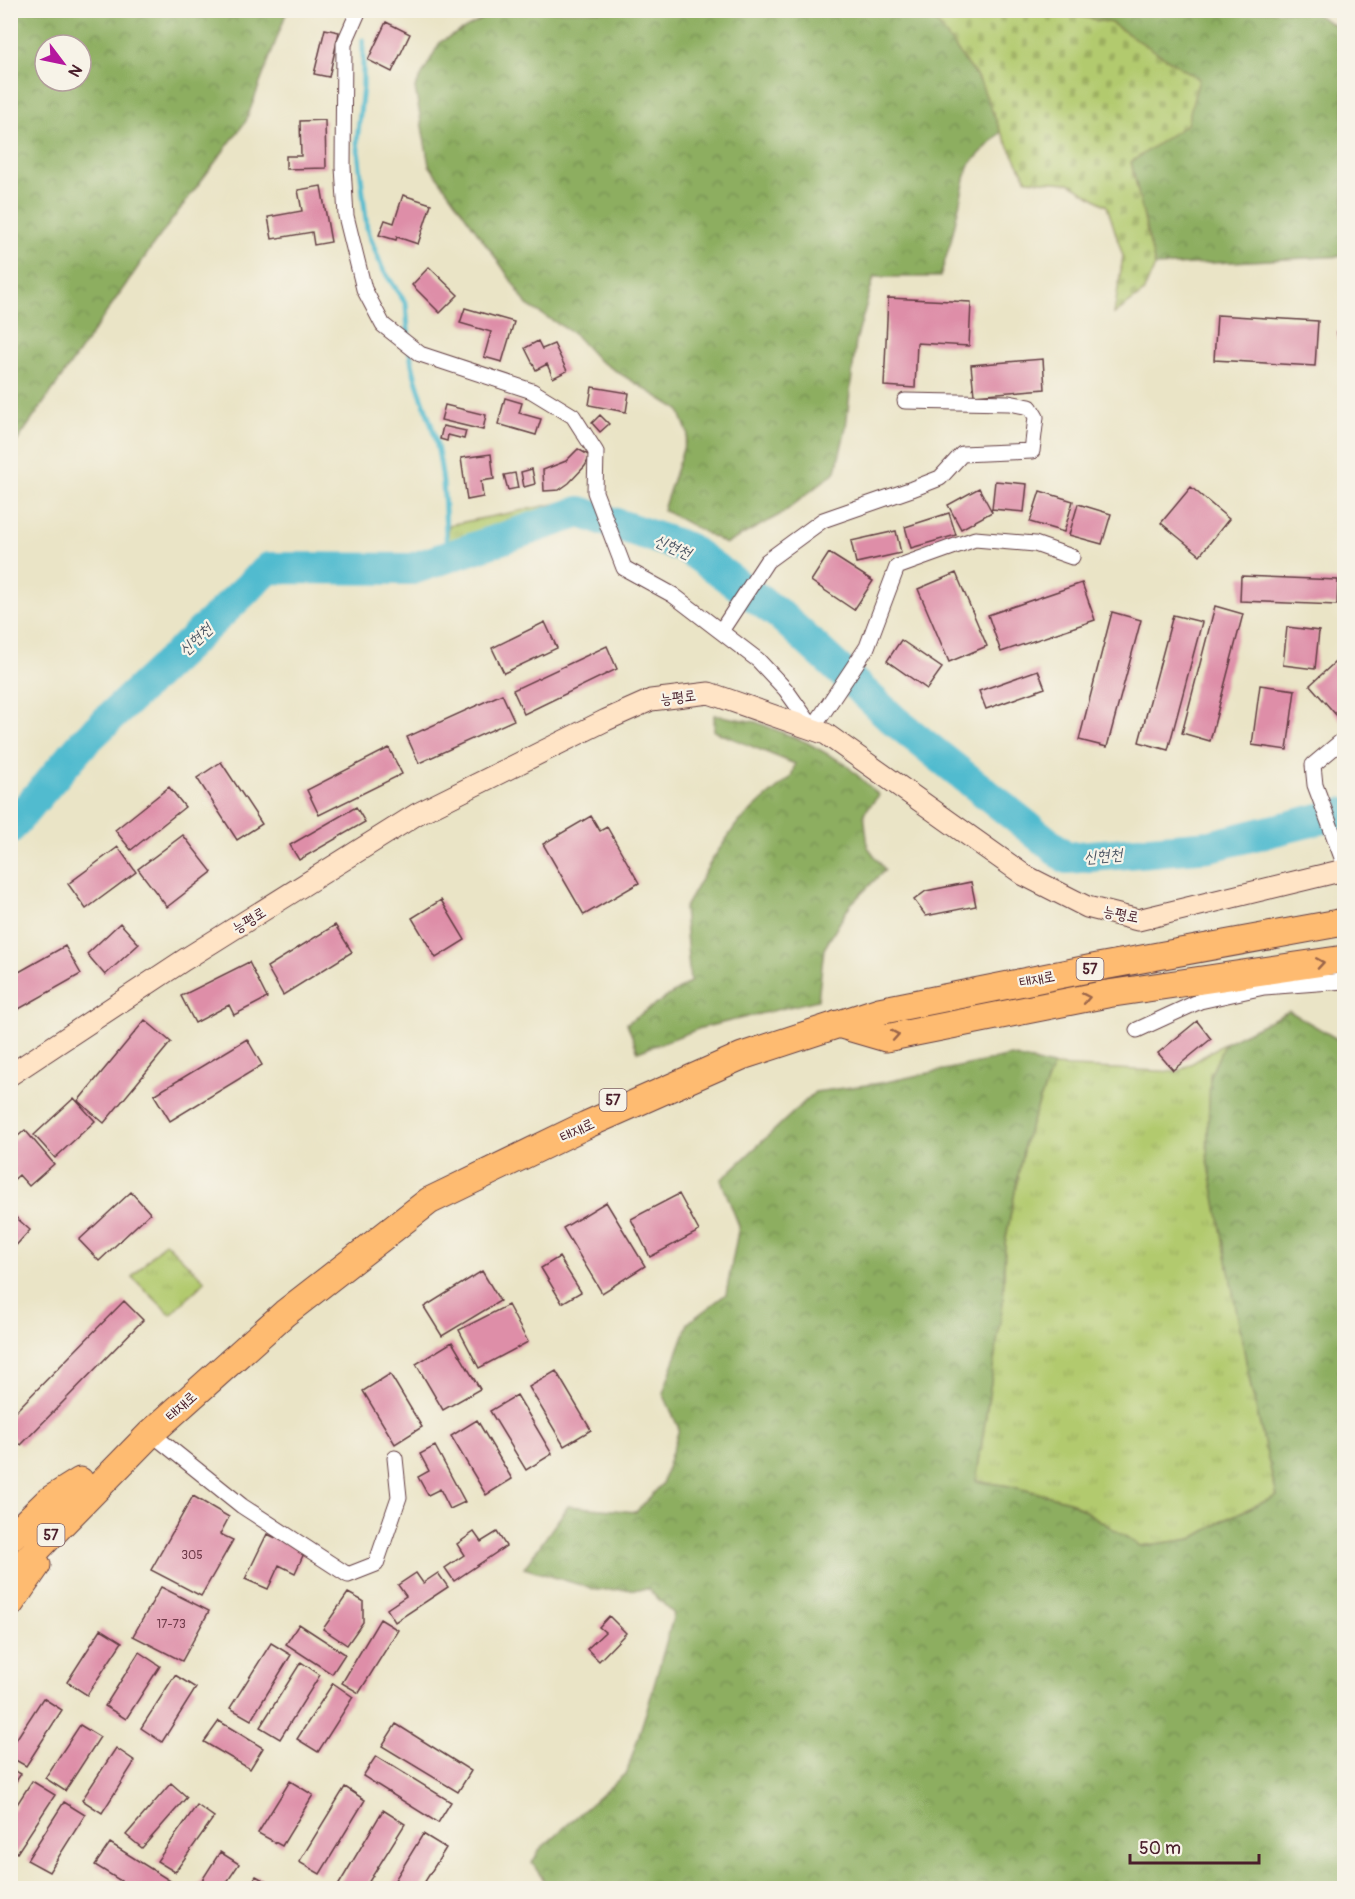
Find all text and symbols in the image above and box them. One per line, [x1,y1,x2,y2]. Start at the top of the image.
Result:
north arrow [33,33,93,93]
text: N [63,61,86,80]
water label: 신현천 [651,530,696,565]
water label: 신현천 [175,618,218,660]
street label: 능평로 [659,686,697,709]
water label: 신현천 [1083,844,1125,868]
street label: 능평로 [1101,902,1140,927]
street label: 능평로 [229,903,270,938]
one-way arrow [1315,957,1325,970]
road number: 57 [1076,958,1104,980]
street label: 태재로 [1018,967,1057,992]
one-way arrow [1081,992,1091,1005]
one-way arrow [890,1030,899,1042]
road number: 57 [600,1089,626,1111]
street label: 태재로 [557,1114,598,1147]
street label: 태재로 [162,1387,201,1426]
road number: 57 [38,1524,64,1546]
house number: 305 [181,1548,203,1563]
house number: 17-73 [156,1617,186,1632]
scale bar [1130,1827,1259,1865]
text: 50 m [1139,1837,1181,1860]

